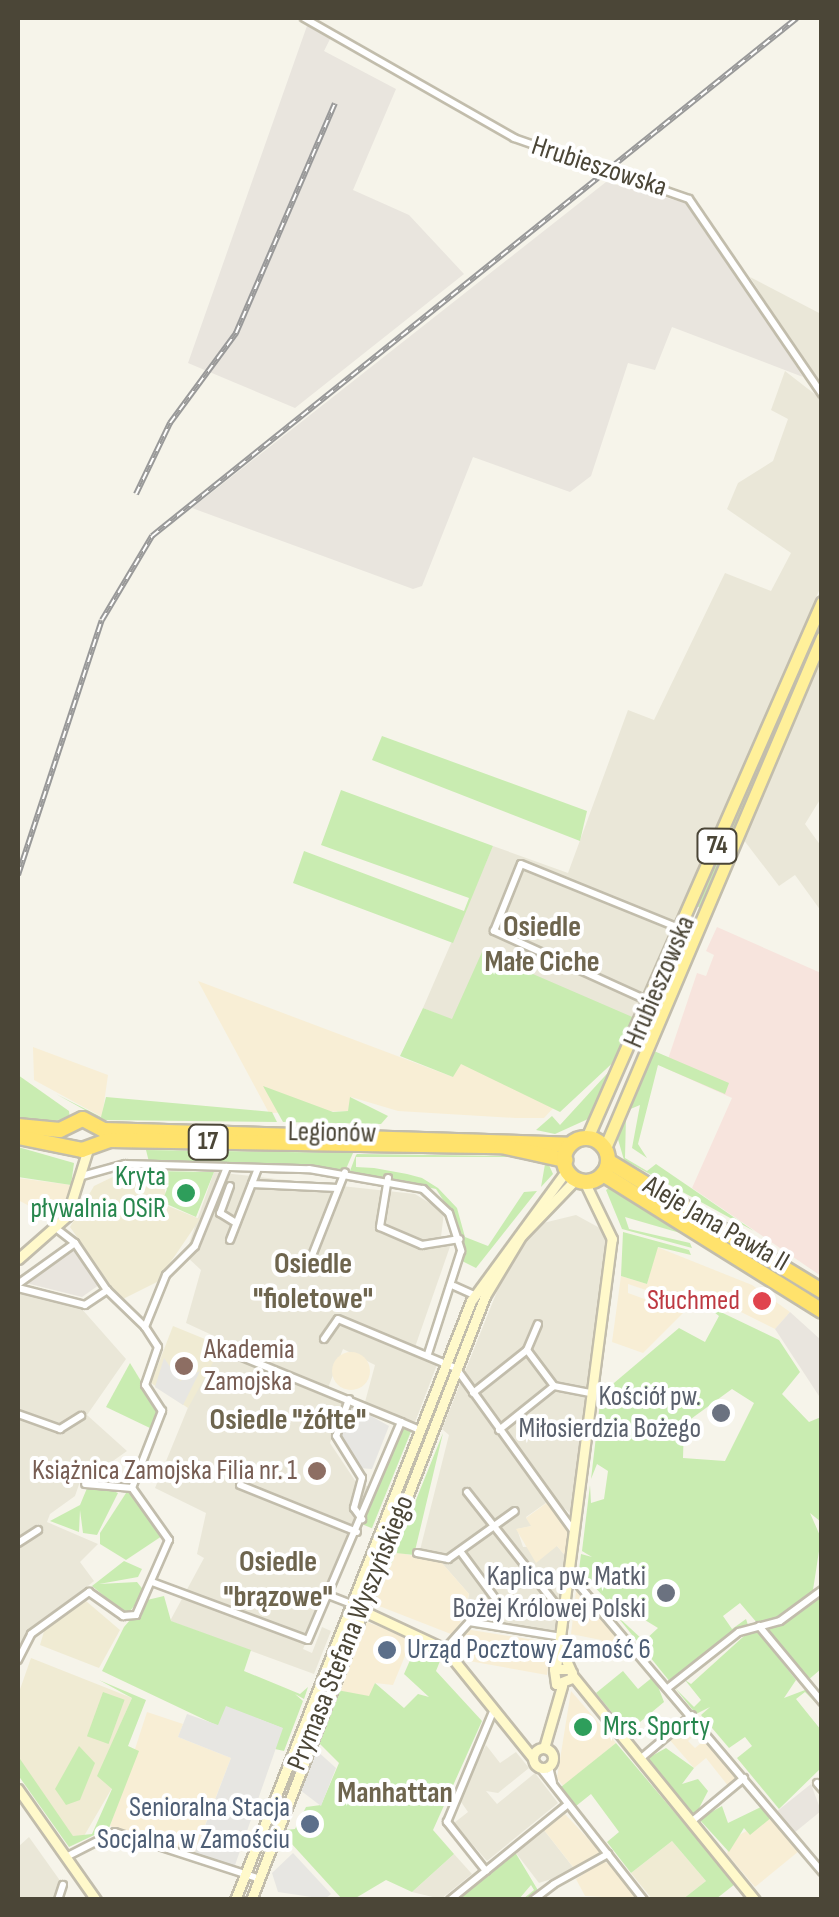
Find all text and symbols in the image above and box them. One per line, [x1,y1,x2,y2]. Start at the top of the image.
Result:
street label: Hrubieszowska [527,129,671,205]
road number: 74 [694,826,740,866]
district label: Osiedle Małe Ciche [484,909,600,980]
street label: Hrubieszowska [617,911,703,1053]
street label: Legionów [287,1115,377,1151]
road number: 17 [186,1122,230,1162]
place label: Kryta pływalnia OSiR [30,1160,166,1226]
street label: Aleje Jana Pawła II [637,1169,795,1279]
marker: Kryta pływalnia OSiR [175,1182,197,1204]
district label: Osiedle "fioletowe" [253,1246,373,1316]
place label: Słuchmed [647,1284,740,1318]
marker: Słuchmed [749,1288,775,1314]
place label: Akademia Zamojska [204,1333,295,1399]
marker: Akademia Zamojska [173,1355,195,1377]
place label: Kościół pw. Miłosierdzia Bożego [519,1380,701,1446]
district label: Osiedle "żółte" [210,1402,366,1438]
marker: Kościół pw. Miłosierdzia Bożego [710,1402,732,1424]
place label: Książnica Zamojska Filia nr. 1 [32,1454,297,1488]
marker: Książnica Zamojska Filia nr. 1 [306,1460,328,1482]
street label: Prymasa Stefana Wyszyńskiego [280,1491,422,1775]
district label: Osiedle "brązowe" [223,1544,333,1614]
place label: Kaplica pw. Matki Bożej Królowej Polski [452,1560,646,1626]
marker: Kaplica pw. Matki Bożej Królowej Polski [655,1582,677,1604]
place label: Urząd Pocztowy Zamość 6 [407,1633,651,1667]
marker: Urząd Pocztowy Zamość 6 [376,1639,398,1661]
place label: Mrs. Sporty [603,1710,710,1744]
marker: Mrs. Sporty [572,1716,594,1738]
district label: Manhattan [337,1775,453,1811]
place label: Senioralna Stacja Socjalna w Zamościu [97,1791,290,1857]
marker: Senioralna Stacja Socjalna w Zamościu [299,1813,321,1835]

